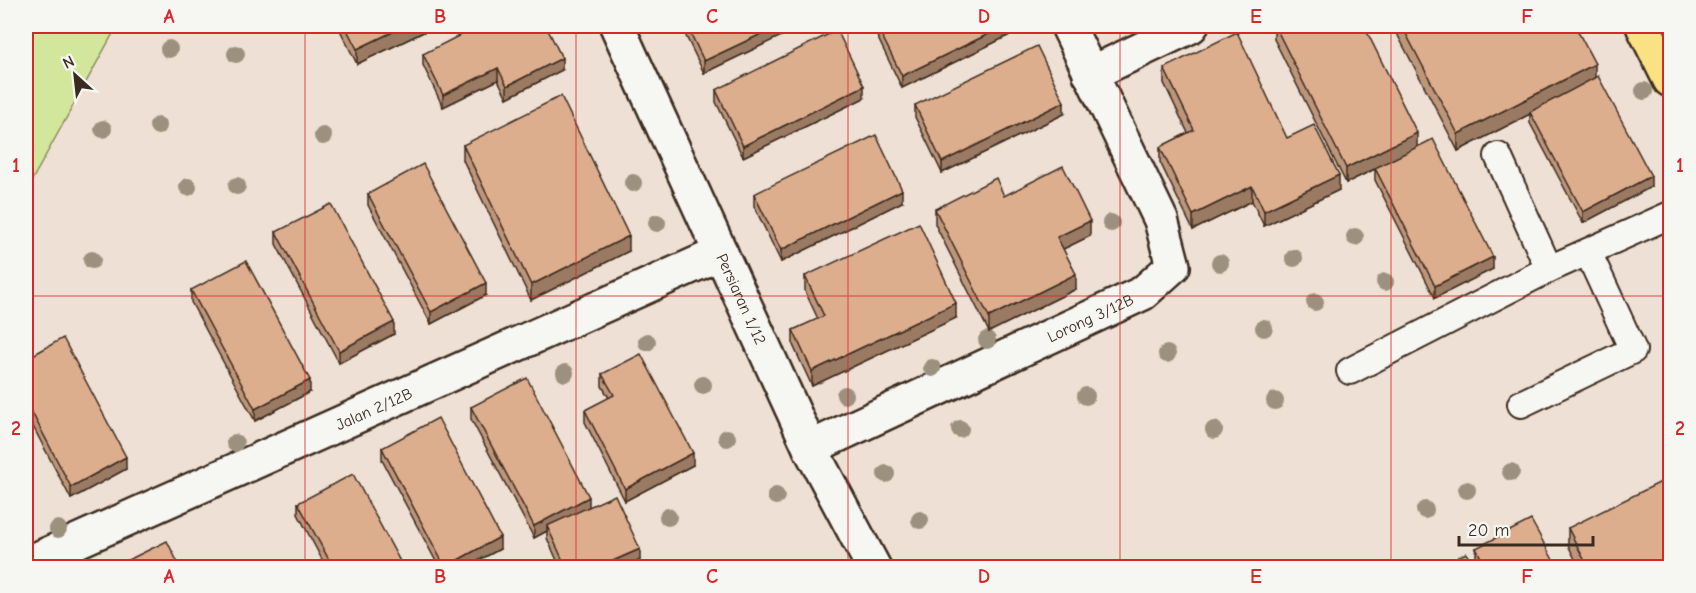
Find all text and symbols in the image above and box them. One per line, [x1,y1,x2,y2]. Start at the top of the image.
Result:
text: A [163,5,175,28]
text: B [434,5,446,28]
text: C [706,5,718,28]
text: D [978,5,990,28]
text: E [1250,5,1262,28]
text: F [1521,5,1533,28]
north arrow [45,45,105,105]
text: N [60,52,77,73]
text: 1 [12,154,20,177]
text: 1 [1676,154,1684,177]
street label: Persiaran 1/12 [712,251,769,347]
street label: Lorong 3/12B [1045,291,1137,346]
street label: Jalan 2/12B [333,384,415,434]
text: 2 [11,417,21,440]
text: 2 [1675,417,1685,440]
scale bar [1459,509,1592,547]
text: 20 m [1468,520,1509,541]
text: A [163,565,175,588]
text: B [434,565,446,588]
text: C [706,565,718,588]
text: D [978,565,990,588]
text: E [1250,565,1262,588]
text: F [1521,565,1533,588]

